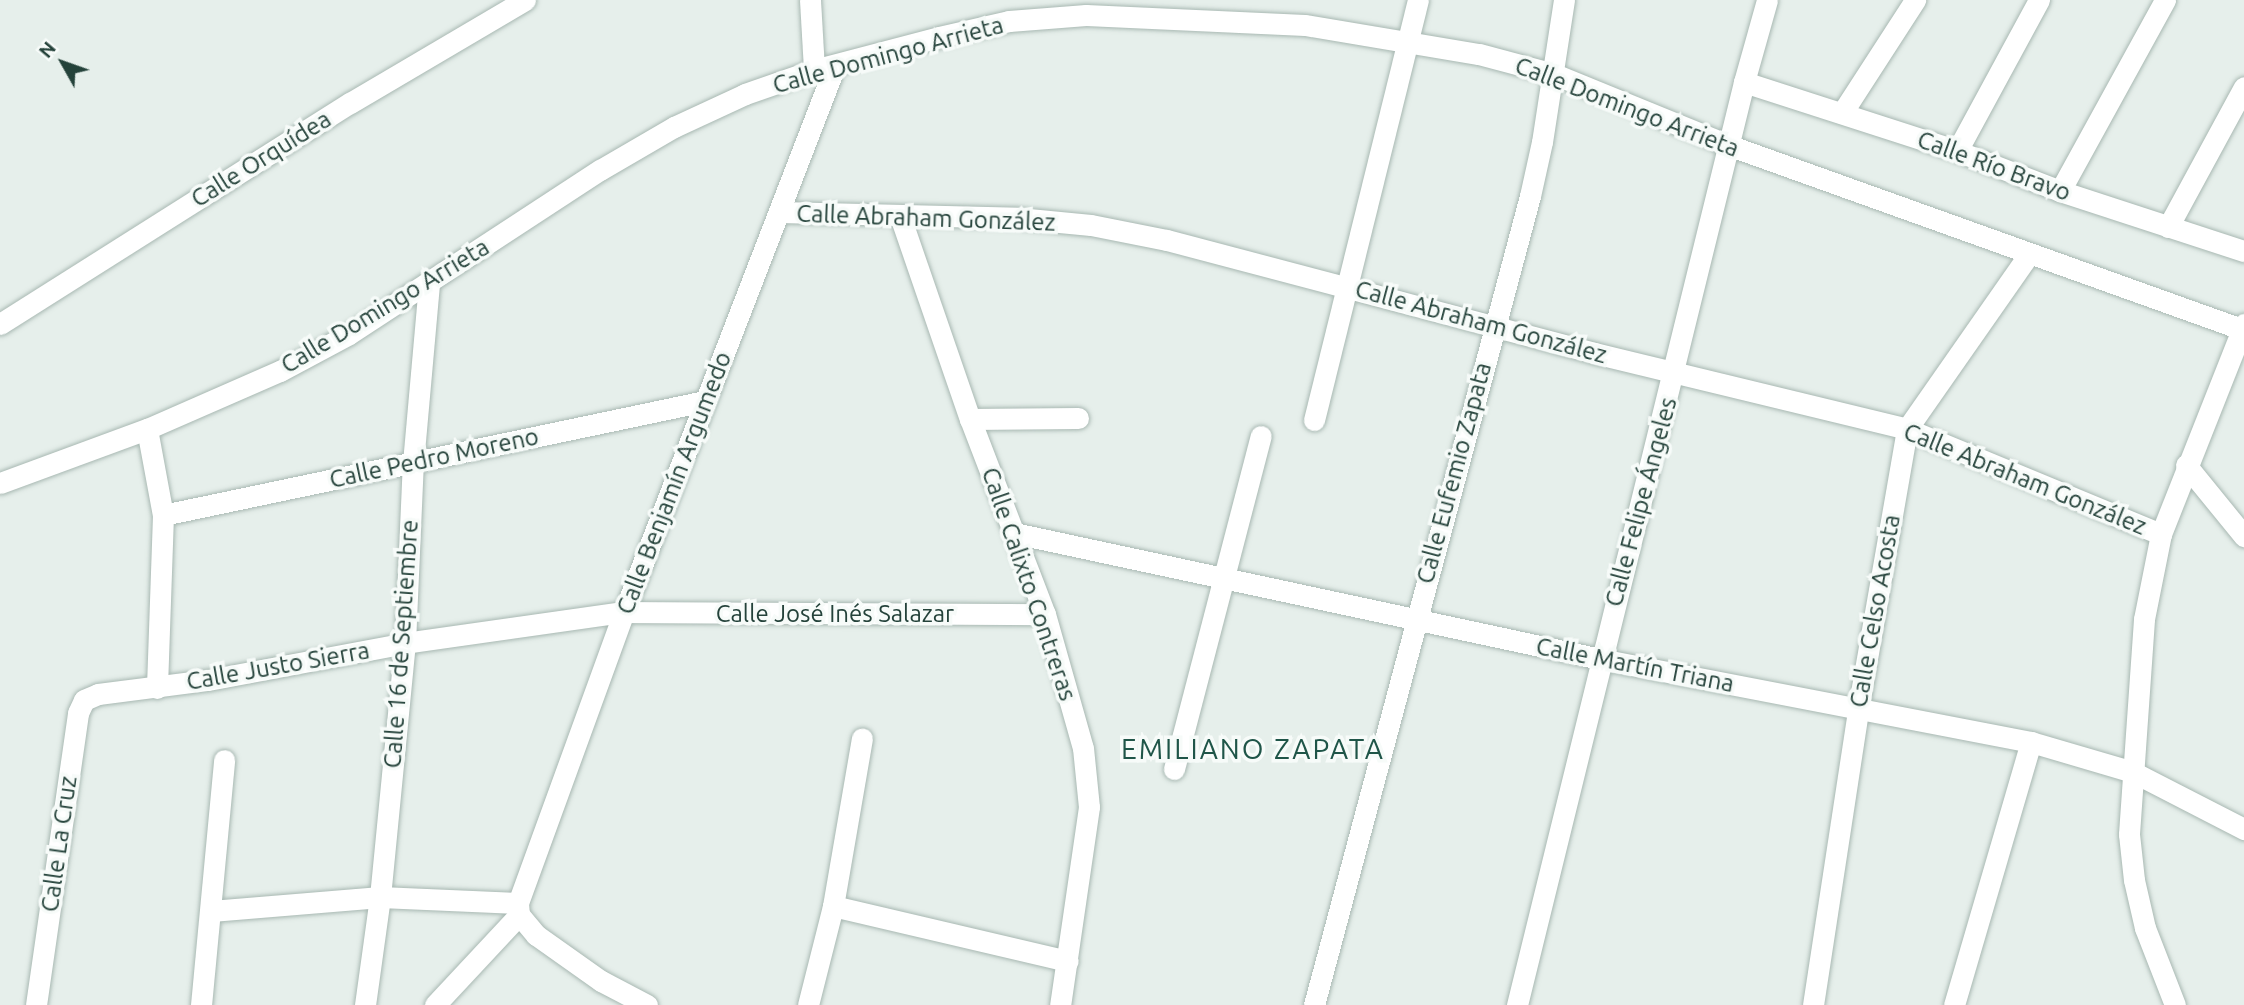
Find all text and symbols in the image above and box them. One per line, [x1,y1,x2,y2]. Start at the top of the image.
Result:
street label: Calle Domingo Arrieta [770,10,1006,100]
north arrow [28,28,98,98]
text: N [34,37,60,62]
street label: Calle Domingo Arrieta [1511,51,1743,163]
street label: Calle Orquídea [186,105,336,213]
street label: Calle Río Bravo [1913,125,2075,207]
street label: Calle Abraham González [796,199,1056,237]
street label: Calle Domingo Arrieta [276,232,494,380]
street label: Calle Abraham González [1352,275,1610,369]
street label: Calle Benjamín Argumedo [611,348,737,618]
street label: Calle Eufemio Zapata [1411,359,1497,587]
street label: Calle Felipe Ángeles [1599,394,1683,610]
street label: Calle Abraham González [1899,417,2151,541]
street label: Calle Pedro Moreno [327,422,541,494]
street label: Calle Calixto Contreras [976,464,1082,704]
street label: Calle Celso Acosta [1844,512,1906,710]
street label: Calle 16 de Septiembre [378,519,424,769]
street label: Calle José Inés Salazar [716,600,954,628]
street label: Calle Martín Triana [1534,632,1736,698]
street label: Calle Justo Sierra [184,636,372,696]
district label: EMILIANO ZAPATA [1123,732,1383,766]
street label: Calle La Cruz [35,774,83,914]

